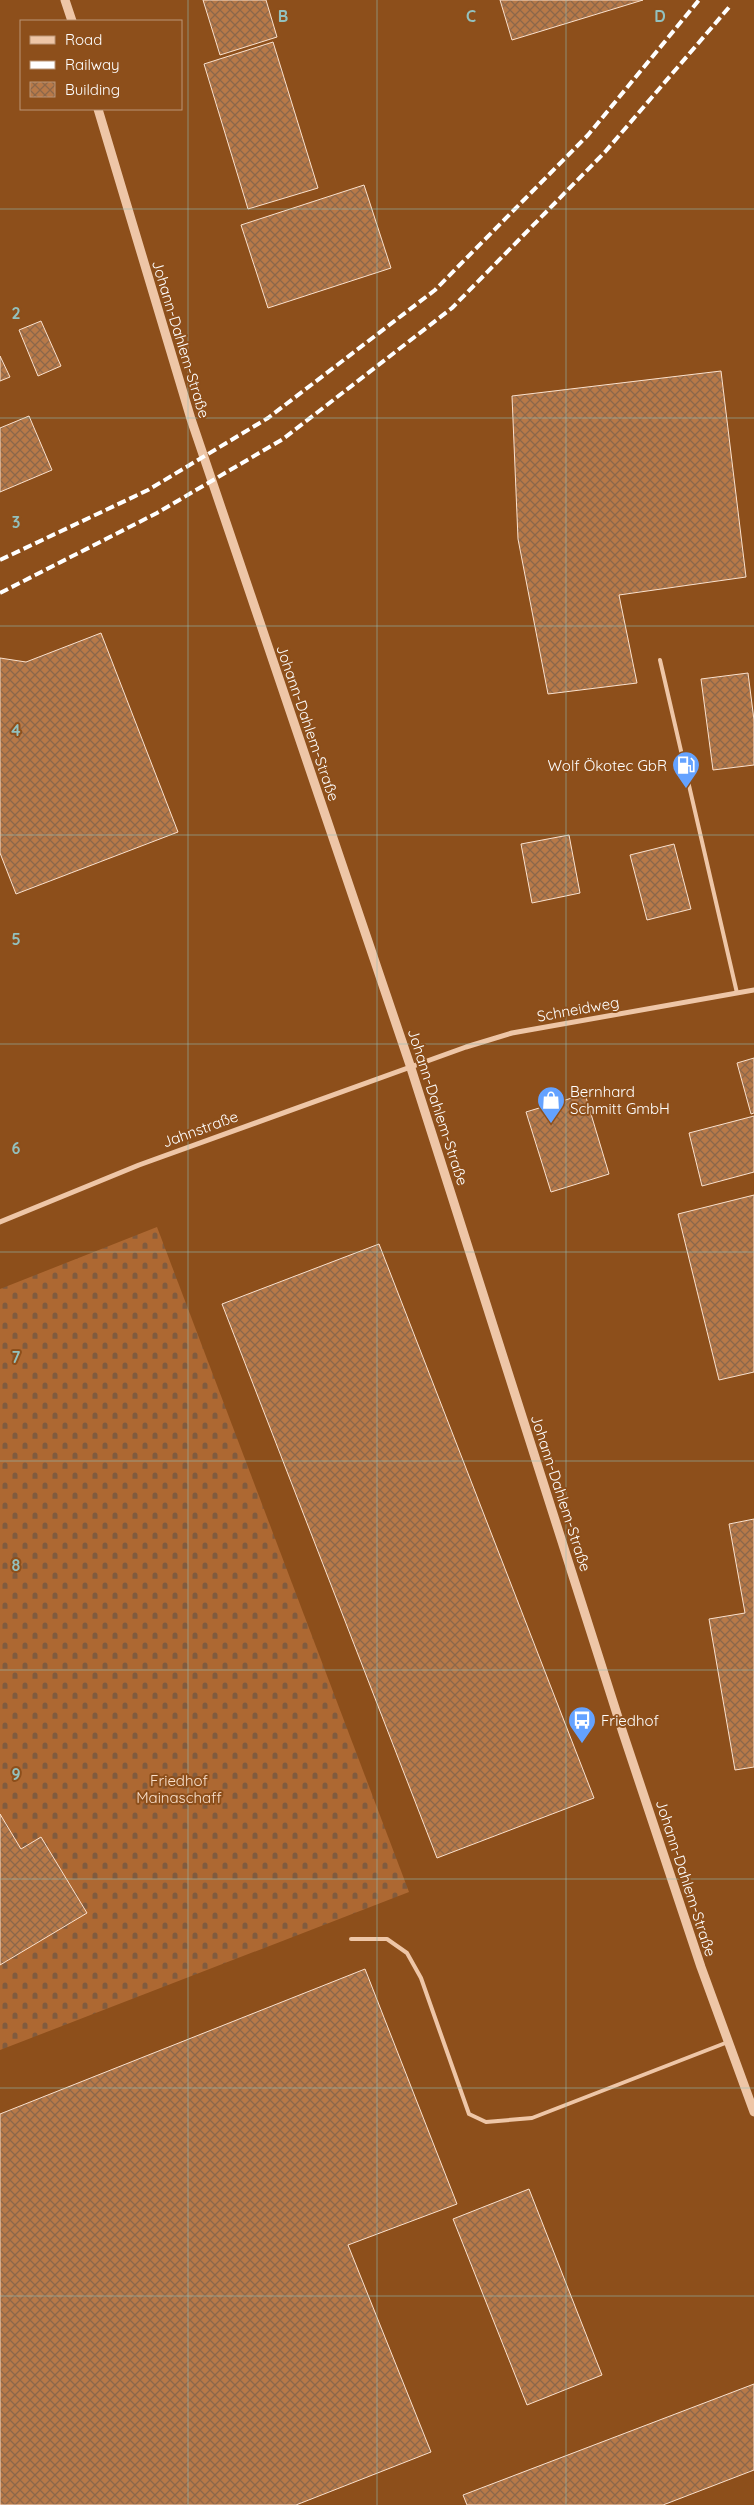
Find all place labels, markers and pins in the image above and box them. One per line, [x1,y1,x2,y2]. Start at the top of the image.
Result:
fuel station icon: Wolf Ökotec GbR [671,750,701,789]
place label: Wolf Ökotec GbR [548,756,667,775]
place label: Bernhard Schmitt GmbH [570,1082,670,1118]
shop icon: Bernhard Schmitt GmbH [536,1085,566,1124]
bus stop icon: Friedhof [567,1705,597,1744]
place label: Friedhof [601,1711,659,1730]

